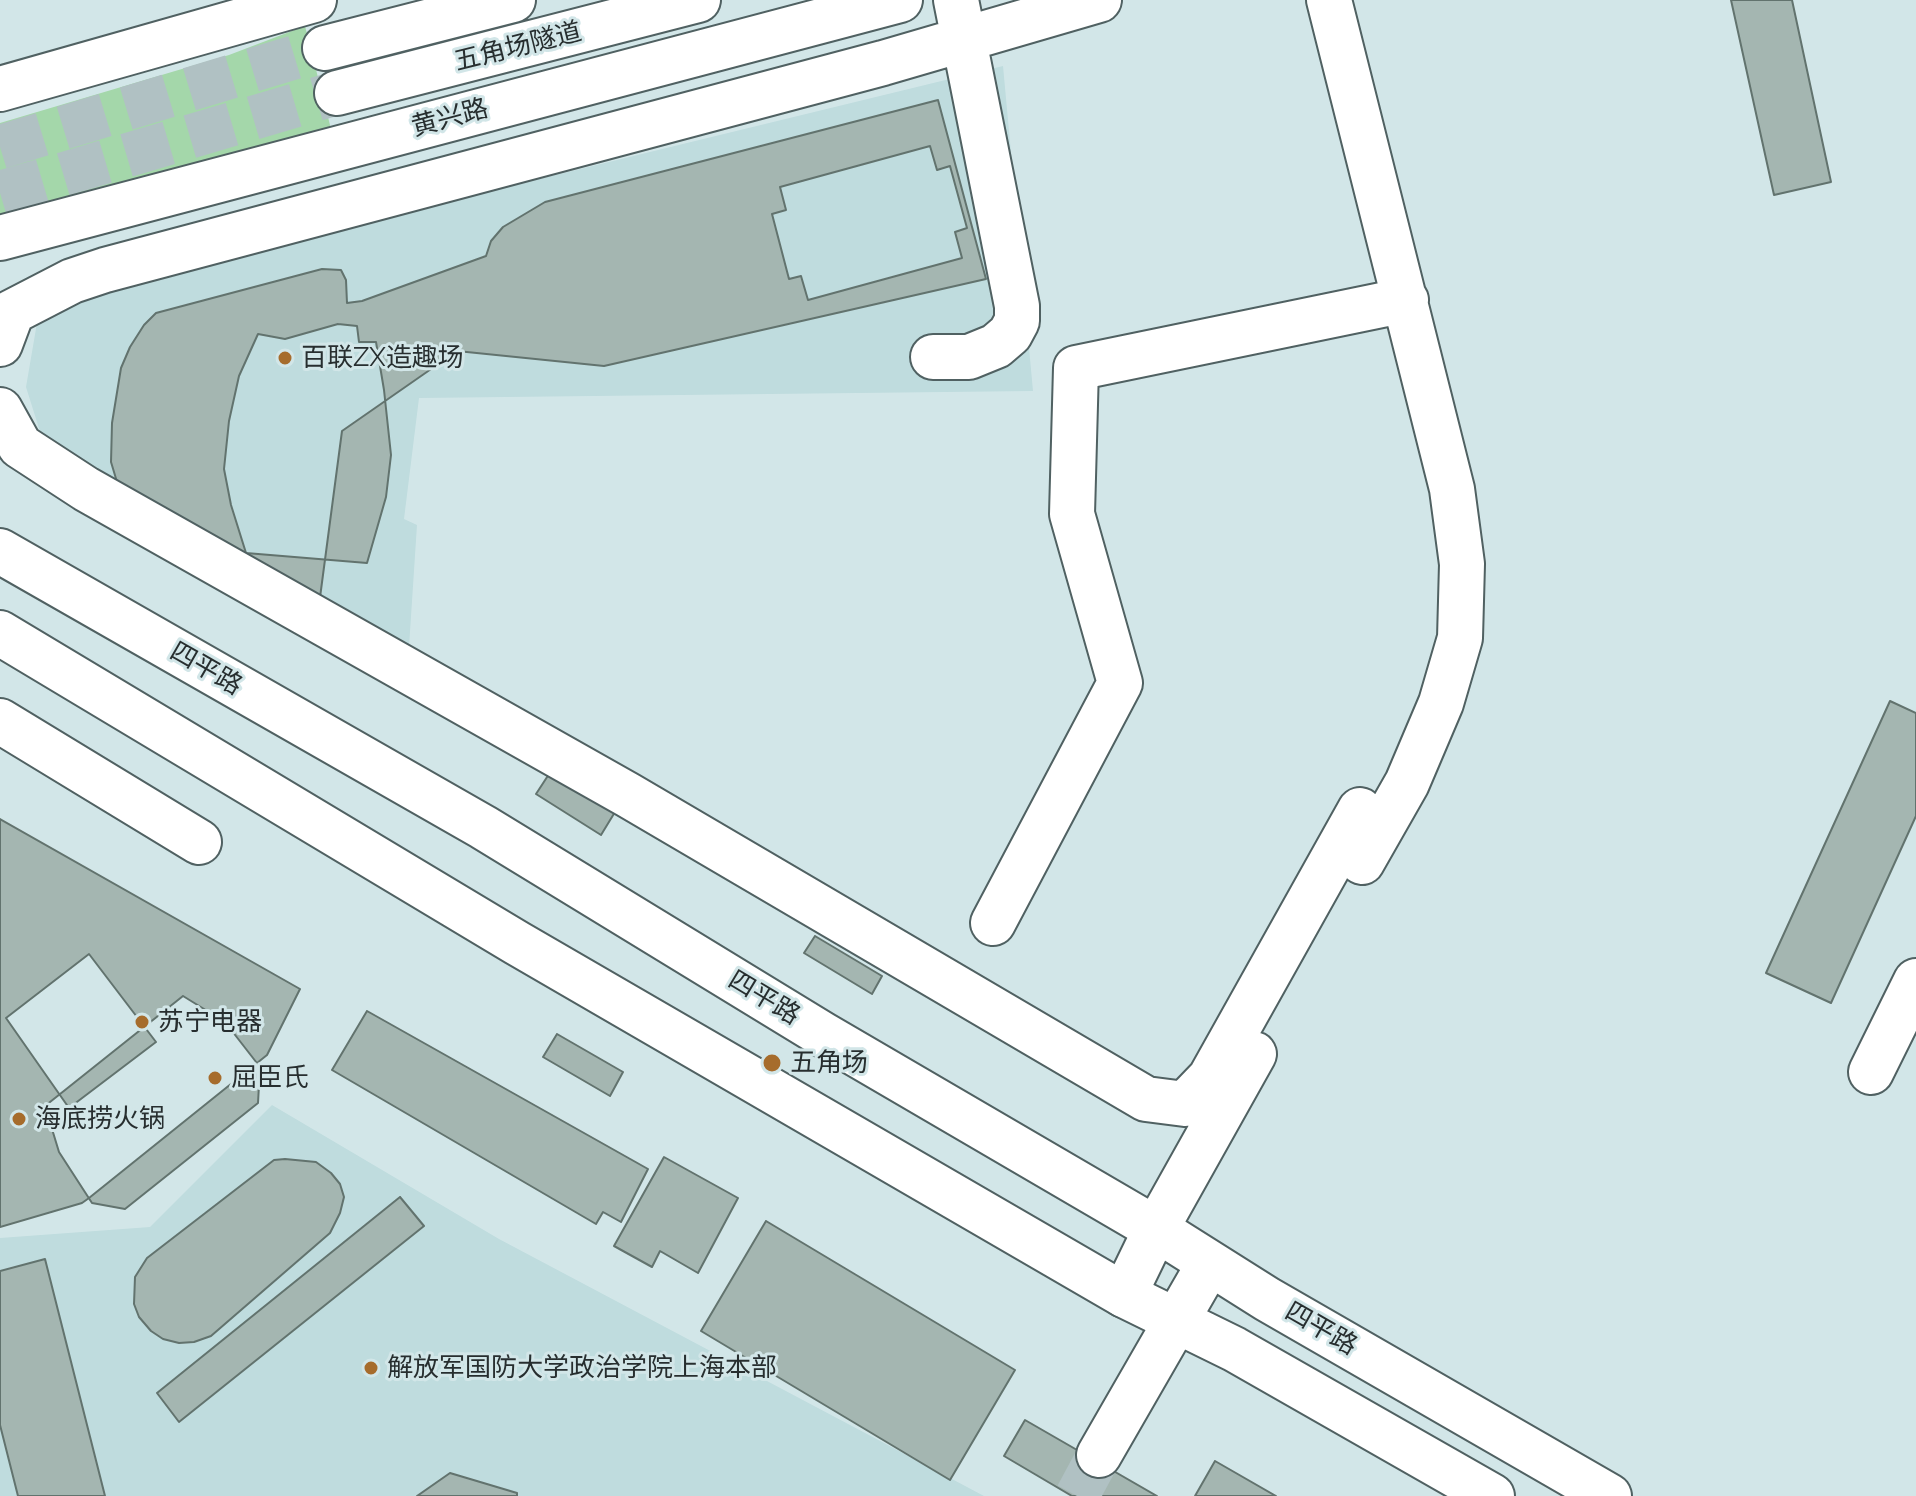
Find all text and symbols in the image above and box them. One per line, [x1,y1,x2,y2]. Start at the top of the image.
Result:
street label: 五角场隧道 [451,16,585,78]
street label: 黄兴路 [408,93,492,143]
place label: 百联ZX造趣场 [301,342,464,374]
marker: 百联ZX造趣场 [276,349,294,367]
street label: 四平路 [164,636,248,702]
street label: 四平路 [723,965,805,1031]
place label: 苏宁电器 [158,1006,262,1038]
marker: 苏宁电器 [133,1013,151,1031]
place label: 五角场 [790,1047,868,1079]
marker: 五角场 [761,1052,783,1074]
place label: 屈臣氏 [231,1062,309,1094]
marker: 屈臣氏 [206,1069,224,1087]
place label: 海底捞火锅 [35,1103,165,1135]
marker: 海底捞火锅 [10,1110,28,1128]
street label: 四平路 [1279,1296,1363,1362]
place label: 解放军国防大学政治学院上海本部 [387,1352,777,1384]
marker: 解放军国防大学政治学院上海本部 [362,1359,380,1377]

